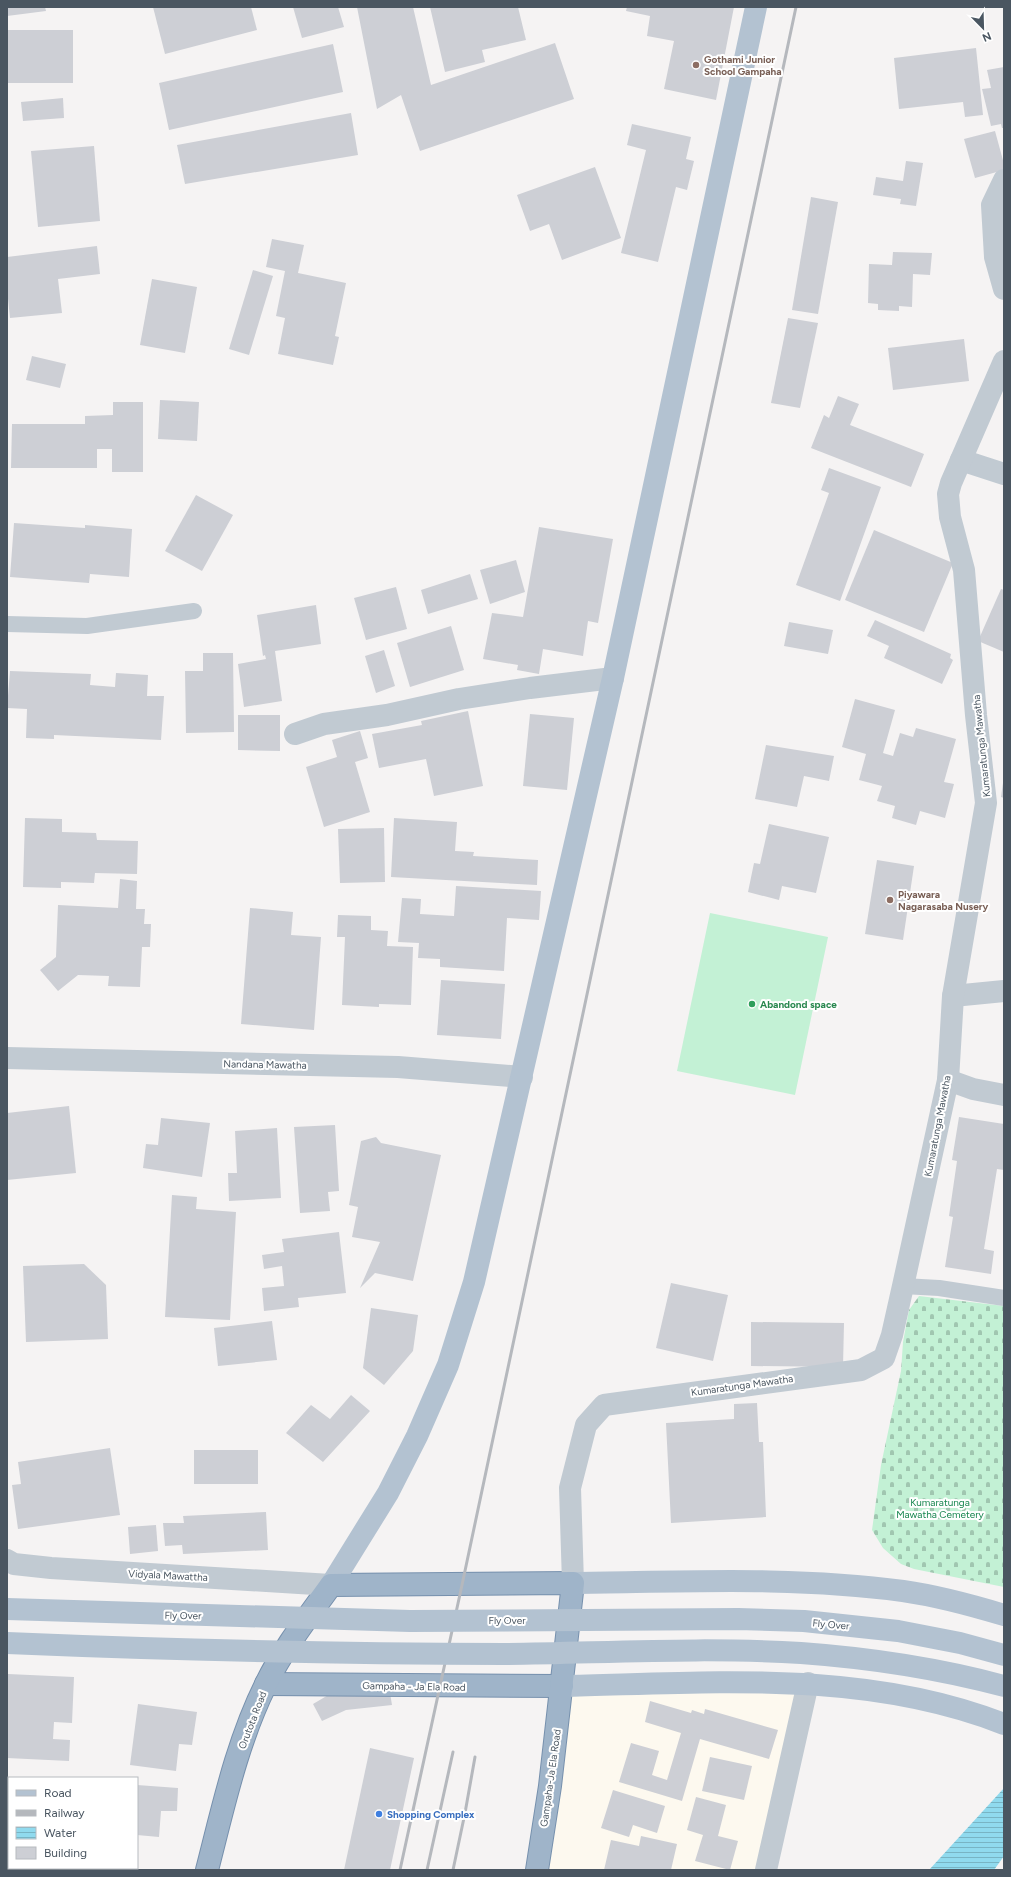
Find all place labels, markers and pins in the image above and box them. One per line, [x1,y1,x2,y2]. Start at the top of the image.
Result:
place label: Gothami Junior School Gampaha [704,53,782,78]
marker: Gothami Junior School Gampaha [691,60,701,70]
place label: Piyawara Nagarasaba Nusery [898,888,989,913]
marker: Piyawara Nagarasaba Nusery [885,895,895,905]
place label: Abandond space [760,998,837,1011]
marker: Abandond space [747,999,757,1009]
place label: Shopping Complex [387,1808,475,1821]
marker: Shopping Complex [374,1809,384,1819]

